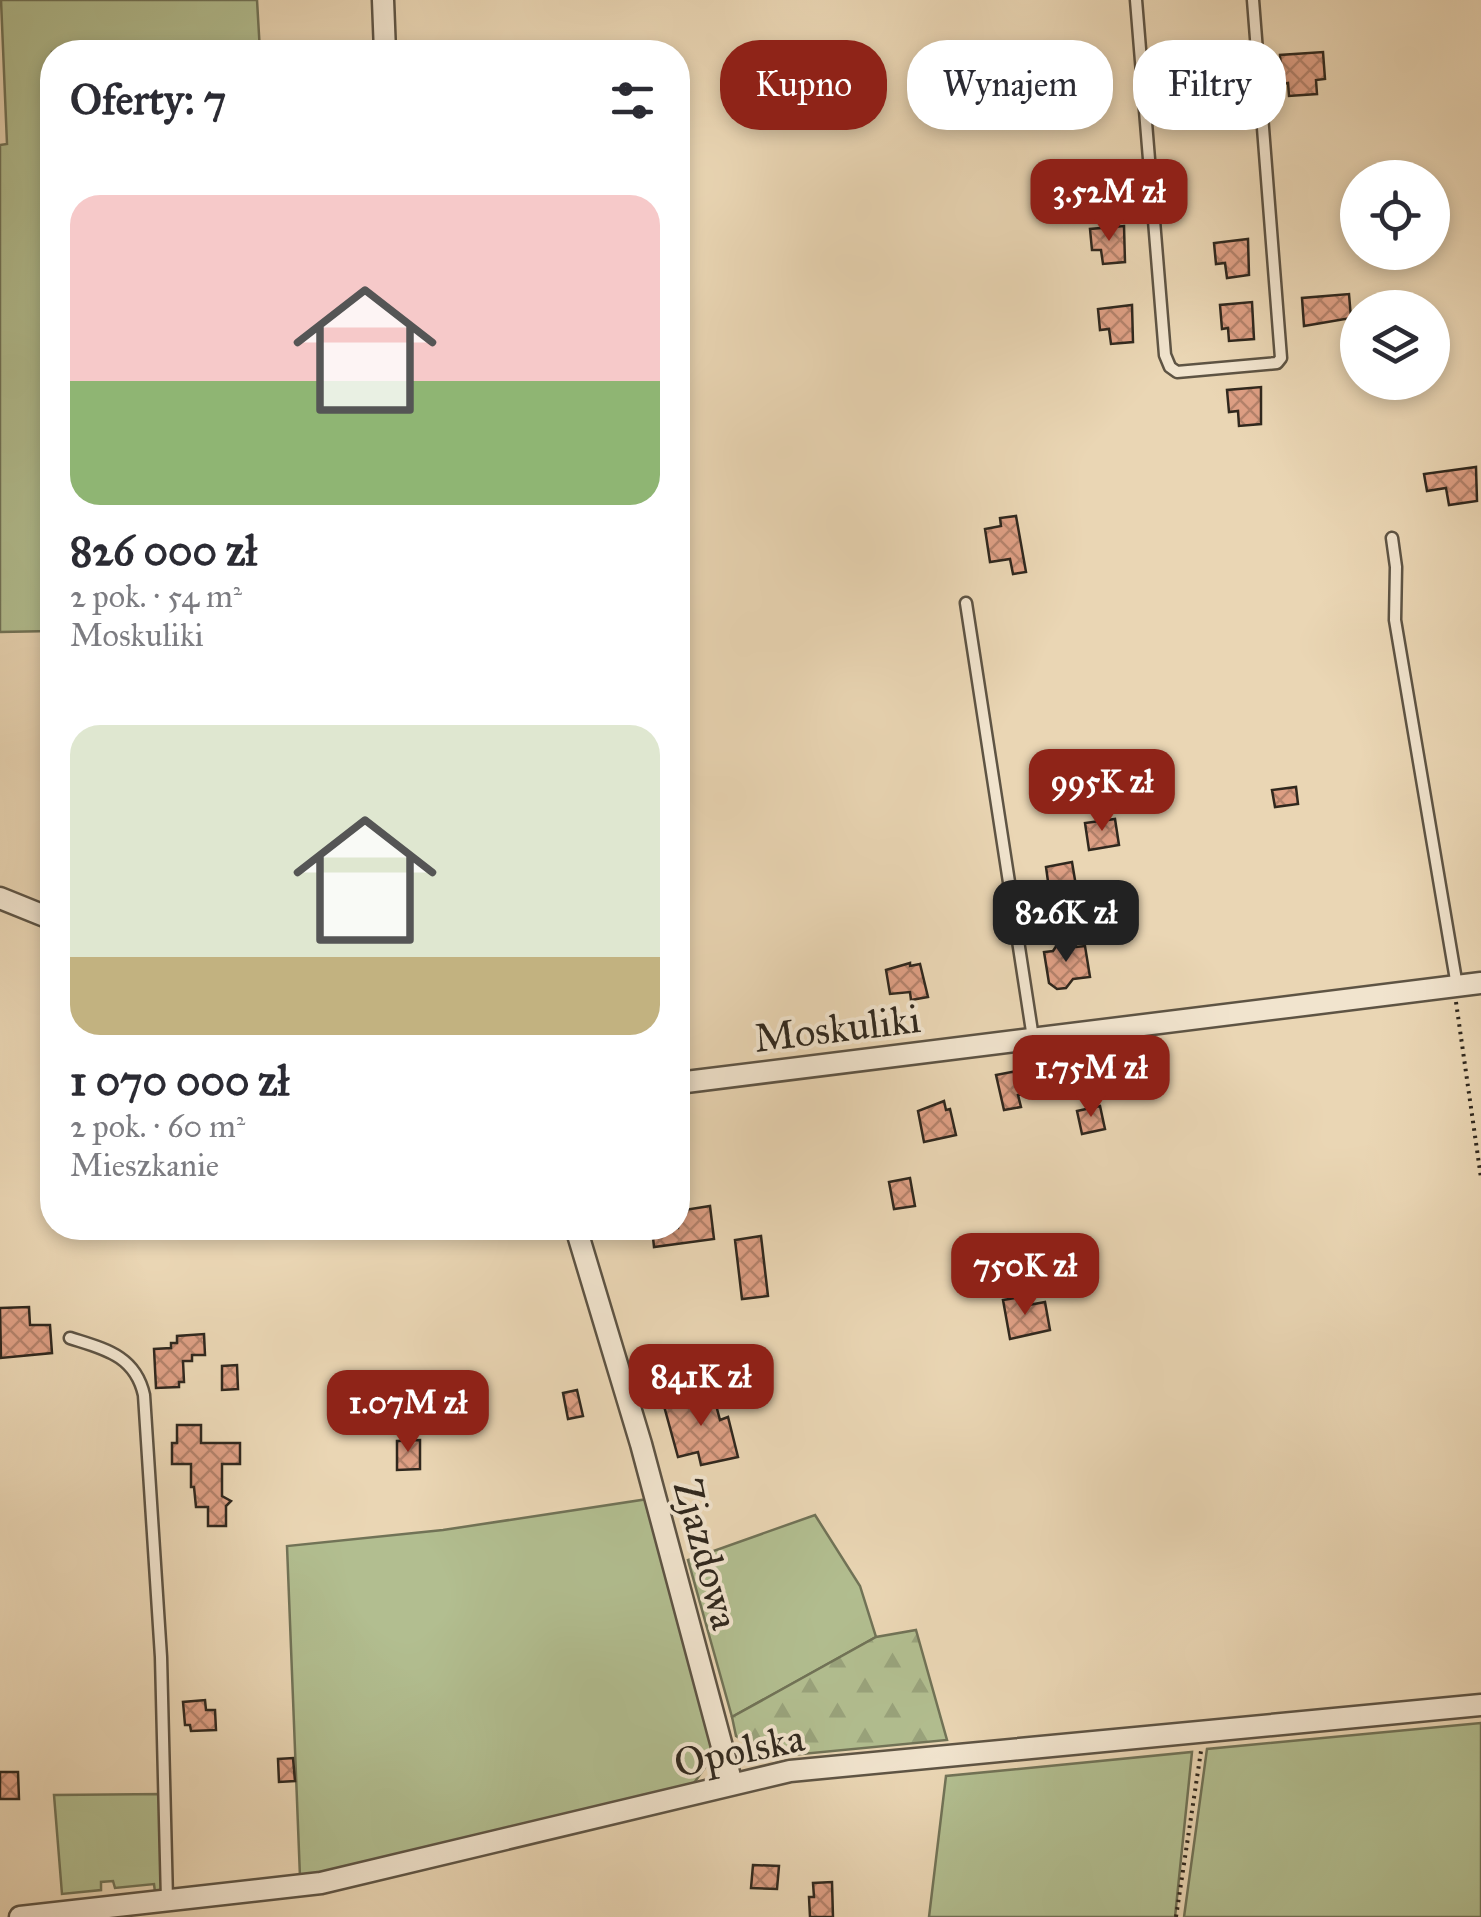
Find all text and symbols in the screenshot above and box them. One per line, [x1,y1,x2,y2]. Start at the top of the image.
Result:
chip: Kupno [720,40,887,130]
chip: Wynajem [907,40,1113,130]
chip: Filtry [1133,40,1286,130]
icon: filters [605,73,660,128]
text: Oferty: 7 [70,74,226,126]
pin: 3.52M zł [1006,159,1212,244]
map controls [1340,160,1450,400]
button: locate [1340,160,1450,270]
text: 3.52M zł [1053,172,1165,211]
icon: home [275,260,455,440]
button: layers [1340,290,1450,400]
text: 826 000 zł [70,525,257,577]
text: 2 pok. · 54 m² [70,577,242,616]
text: Moskuliki [70,616,204,655]
pin: 995K zł [1010,749,1194,834]
text: 995K zł [1051,762,1153,801]
icon: home [275,790,455,970]
pin: 826K zł [974,880,1158,965]
text: 826K zł [1015,893,1117,932]
street label: Moskuliki [751,994,923,1063]
pin: 1.75M zł [988,1035,1194,1120]
text: 1.75M zł [1035,1048,1147,1087]
text: 1 070 000 zł [70,1055,289,1107]
text: 2 pok. · 60 m² [70,1107,245,1146]
text: Mieszkanie [70,1146,219,1185]
pin: 750K zł [933,1233,1117,1318]
text: 750K zł [973,1246,1077,1285]
pin: 841K zł [609,1344,793,1429]
text: 841K zł [651,1357,751,1396]
pin: 1.07M zł [305,1370,511,1455]
text: 1.07M zł [349,1383,467,1422]
street label: Zjazdowa [663,1474,750,1635]
street label: Opolska [670,1713,809,1788]

